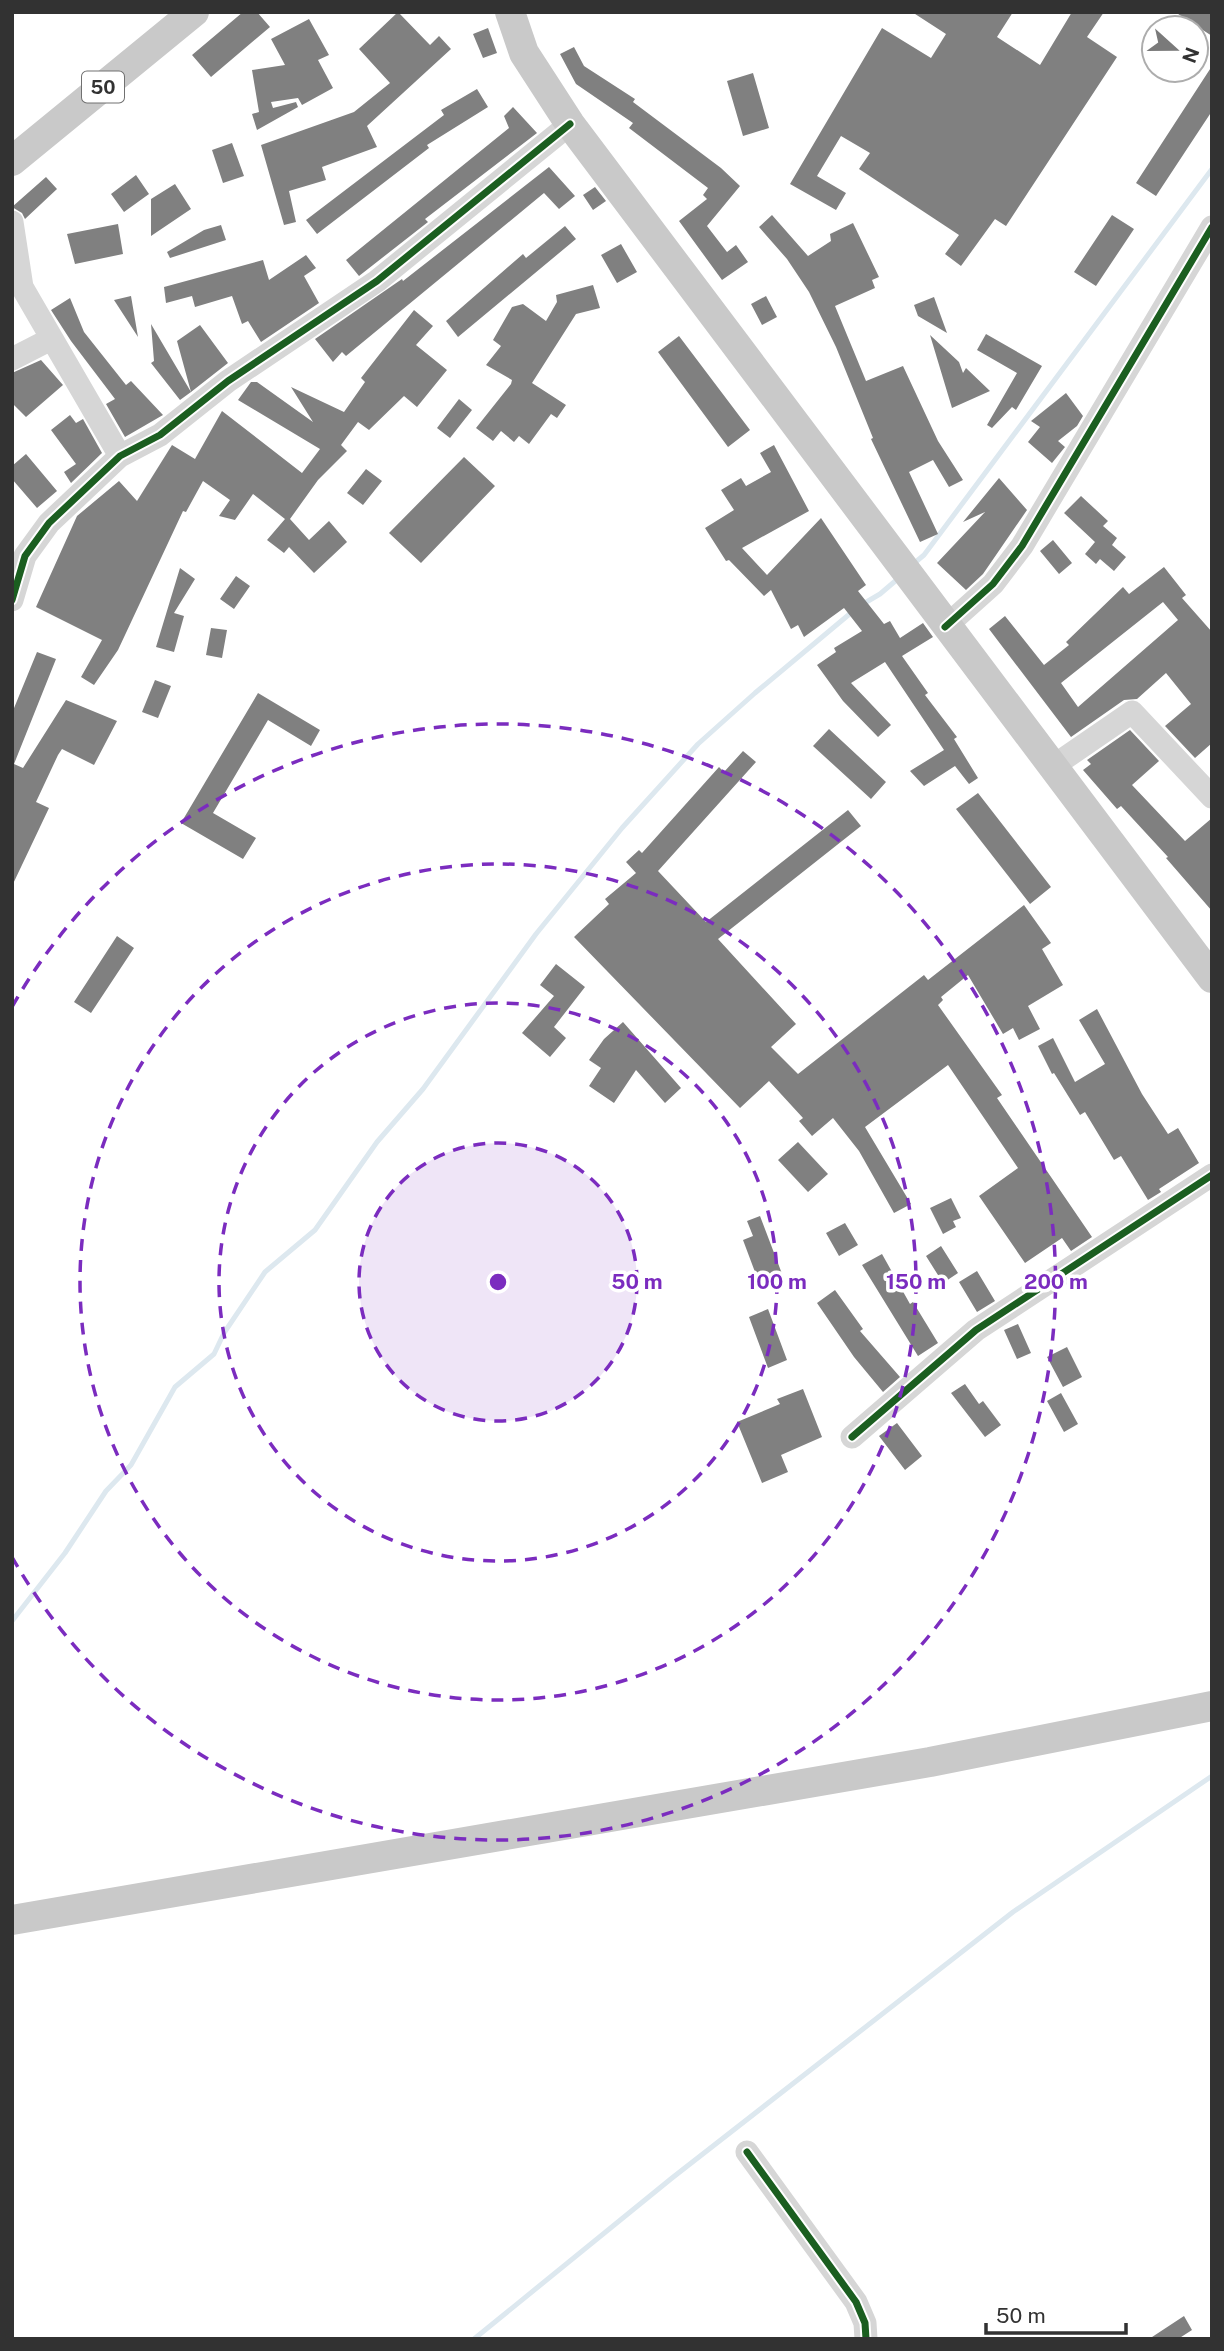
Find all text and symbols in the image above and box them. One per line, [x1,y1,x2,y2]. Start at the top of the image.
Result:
north arrow [1140,14,1210,84]
text: N [1178,44,1204,66]
road number: 50 [82,72,124,102]
text: 50 m [611,1269,663,1294]
text: 100 m [747,1269,807,1294]
text: 150 m [886,1269,946,1294]
text: 200 m [1024,1269,1088,1294]
centre of rings [486,1270,510,1294]
scale bar [986,2292,1126,2336]
text: 50 m [996,2303,1046,2328]

